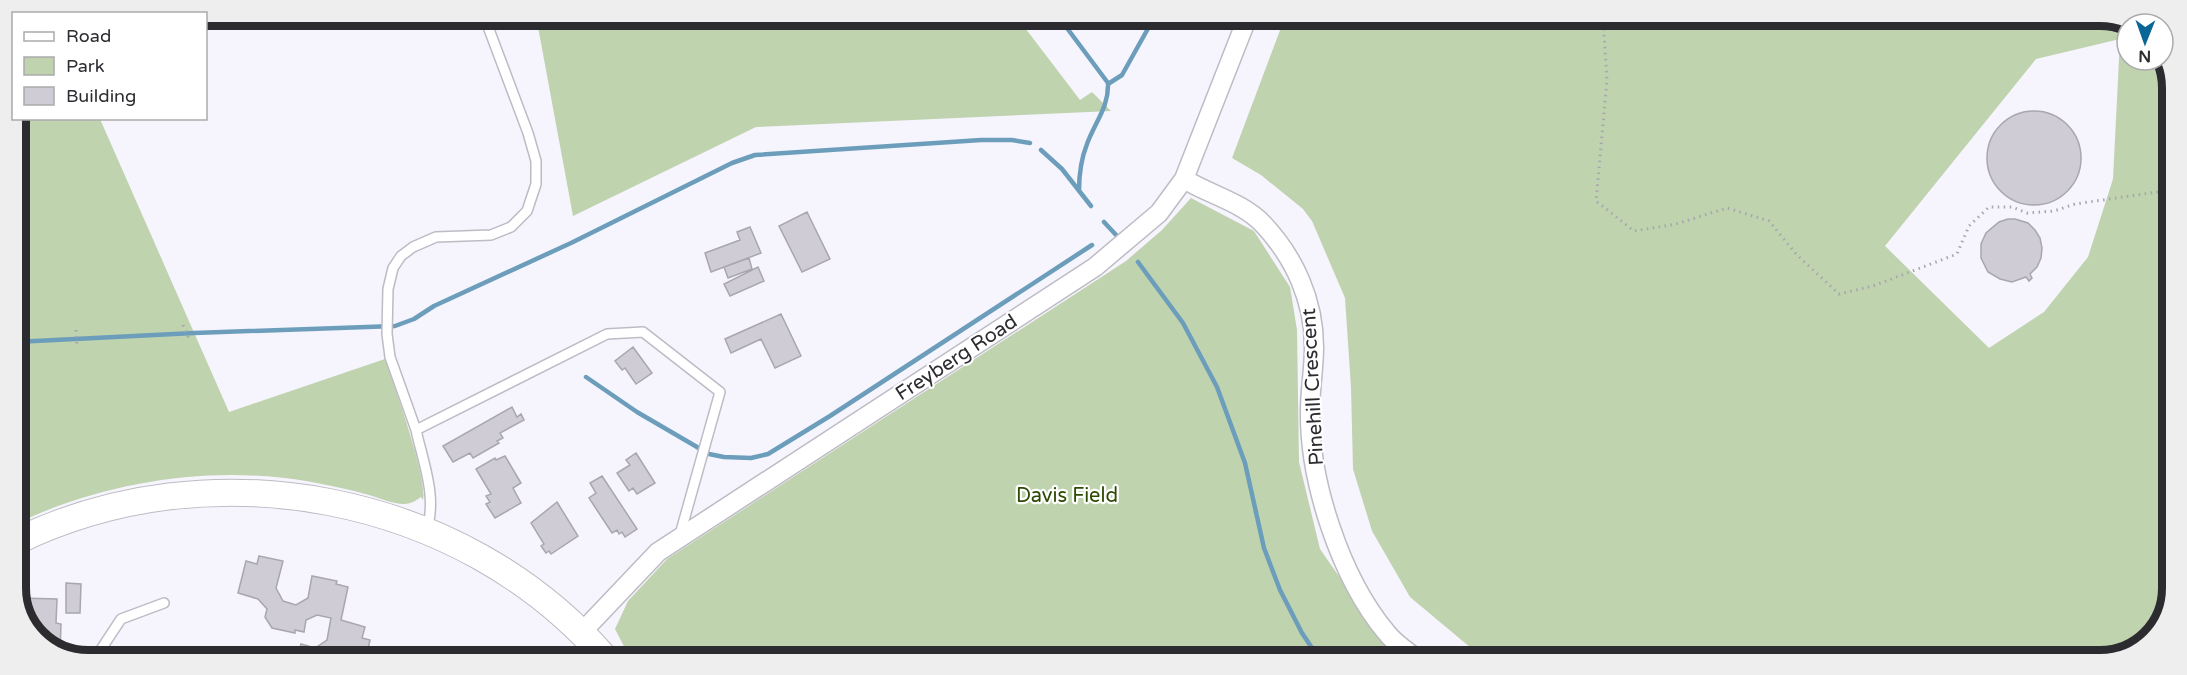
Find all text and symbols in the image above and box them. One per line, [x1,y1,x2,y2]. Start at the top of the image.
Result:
legend [12,12,207,120]
north arrow [2115,12,2175,72]
text: Road [66,25,111,47]
text: N [2138,46,2151,66]
text: Park [66,55,105,77]
text: Building [66,85,136,107]
street label: Pinehill Crescent [1297,307,1329,466]
street label: Freyberg Road [891,310,1022,406]
park label: Davis Field [1016,484,1118,508]

